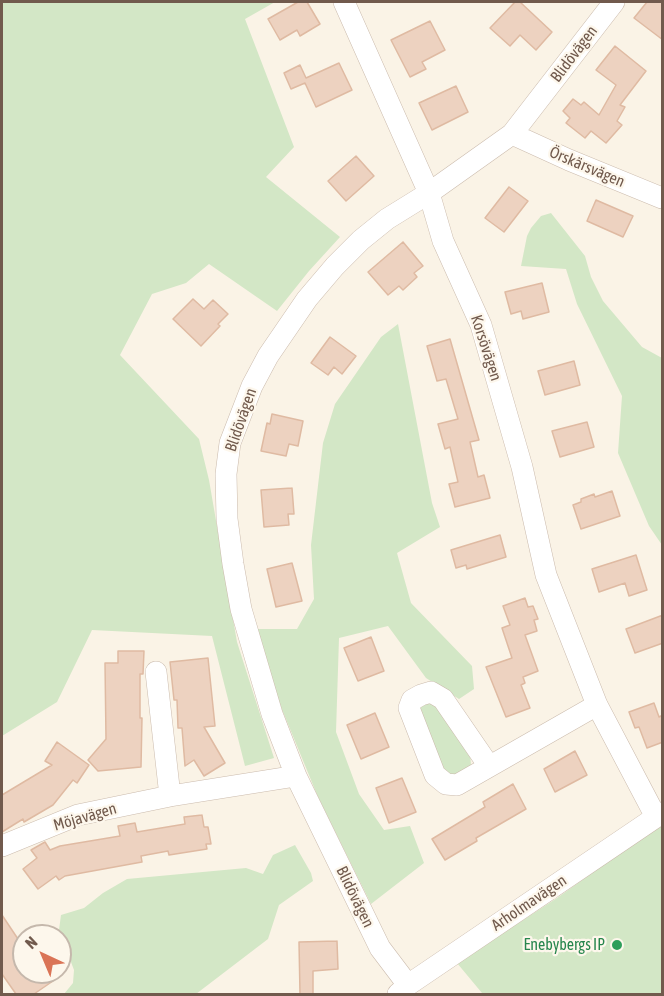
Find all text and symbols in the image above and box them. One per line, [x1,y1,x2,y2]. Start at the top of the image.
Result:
street label: Blidövägen [547,22,601,86]
street label: Örskärsvägen [546,143,628,191]
street label: Korsövägen [466,313,506,383]
street label: Blidövägen [221,386,261,454]
street label: Möjavägen [51,799,119,835]
street label: Blidövägen [332,863,378,931]
street label: Arholmavägen [488,871,570,935]
north arrow [12,924,72,984]
text: N [21,933,41,952]
place label: Enebybergs IP [523,935,605,955]
marker: Enebybergs IP [610,938,624,952]

